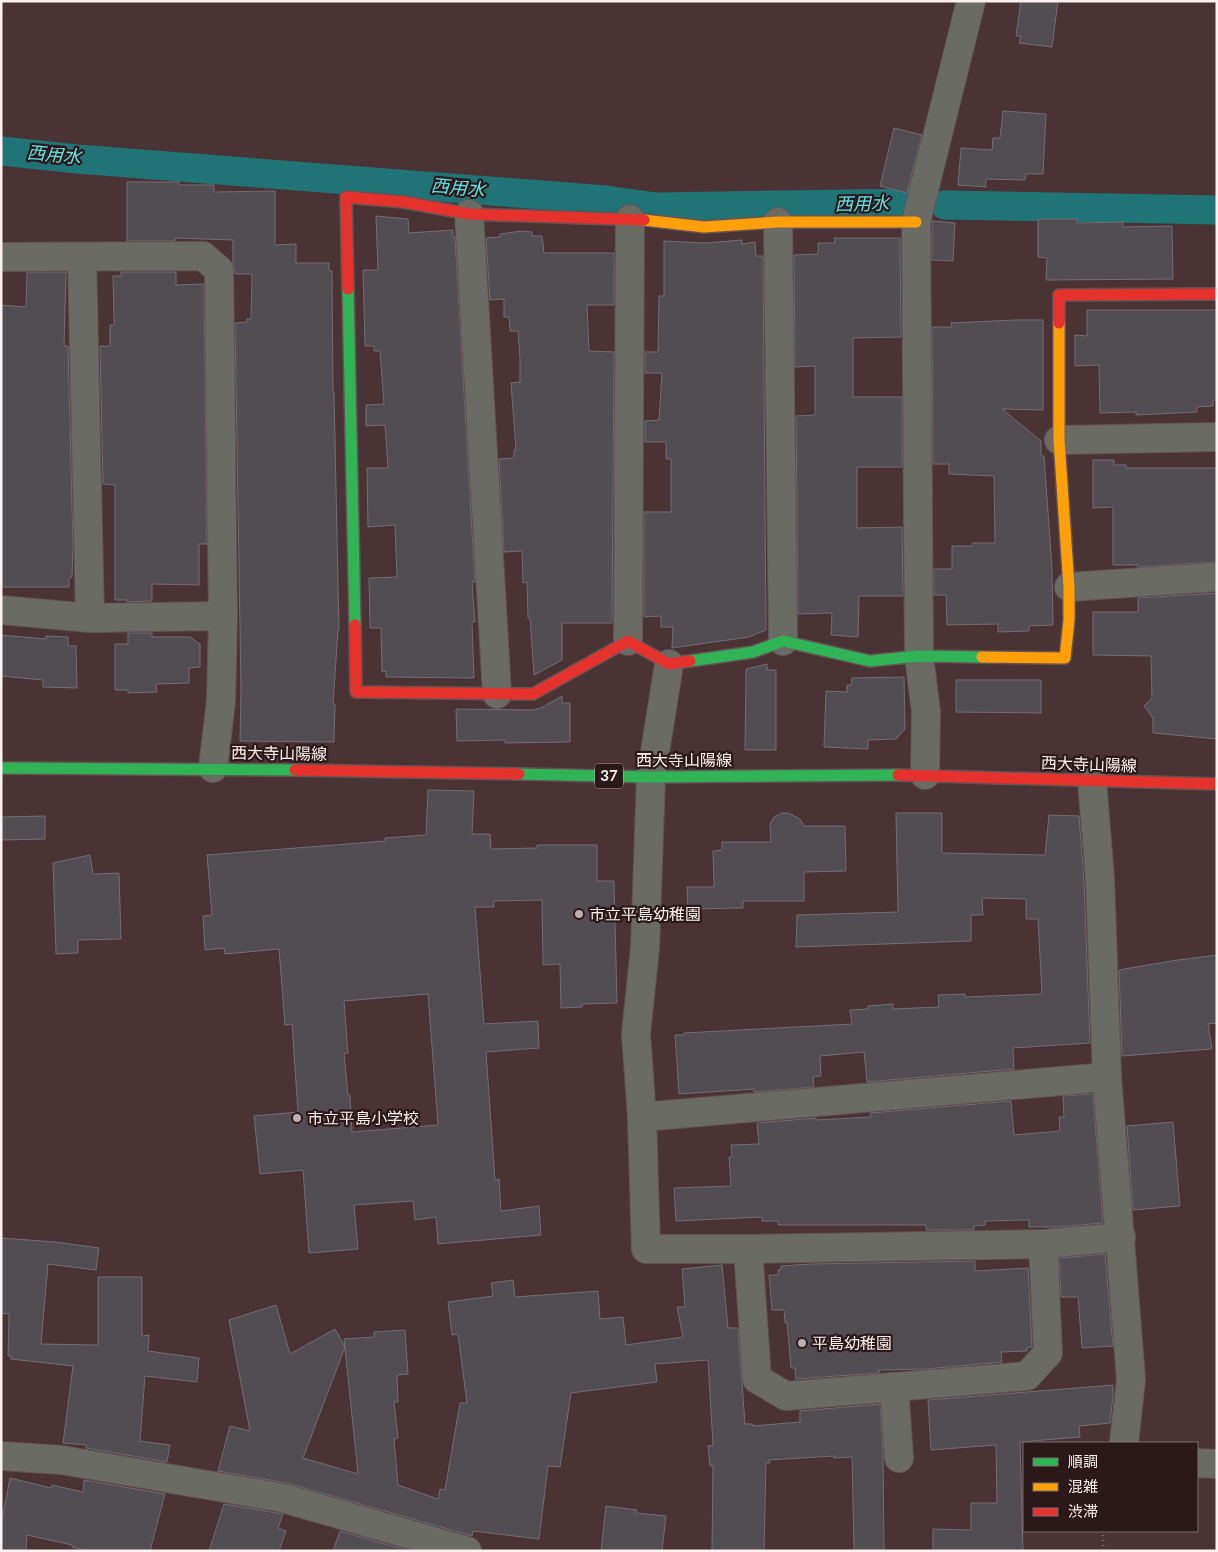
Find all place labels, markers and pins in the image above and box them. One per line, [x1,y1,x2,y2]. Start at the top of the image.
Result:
place label: 市立平島幼稚園 [589,904,701,923]
marker: 市立平島幼稚園 [573,908,585,920]
place label: 市立平島小学校 [307,1108,419,1127]
marker: 市立平島小学校 [291,1112,303,1124]
place label: 平島幼稚園 [812,1333,892,1352]
marker: 平島幼稚園 [796,1337,808,1349]

